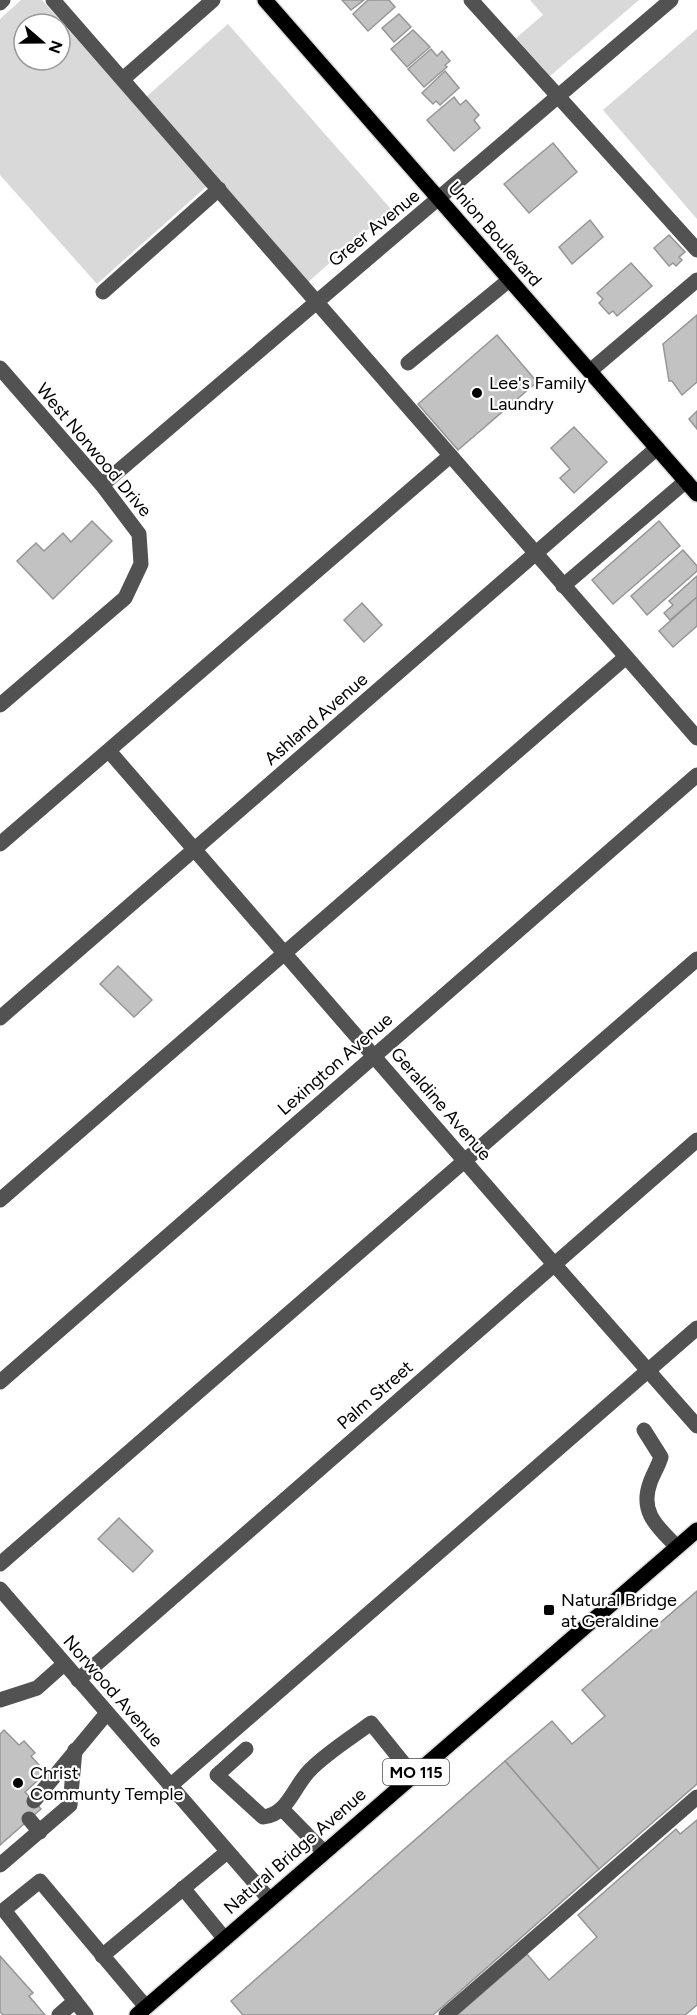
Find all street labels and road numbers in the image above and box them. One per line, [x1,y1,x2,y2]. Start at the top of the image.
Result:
street label: Union Boulevard [443,177,547,291]
street label: Greer Avenue [324,184,424,271]
street label: West Norwood Drive [32,379,156,521]
street label: Ashland Avenue [260,668,372,770]
street label: Lexington Avenue [273,1008,397,1120]
street label: Geraldine Avenue [386,1043,496,1165]
street label: Palm Street [332,1356,418,1434]
street label: Norwood Avenue [58,1631,168,1752]
road number: MO 115 [383,1759,449,1785]
street label: Natural Bridge Avenue [219,1783,371,1919]

